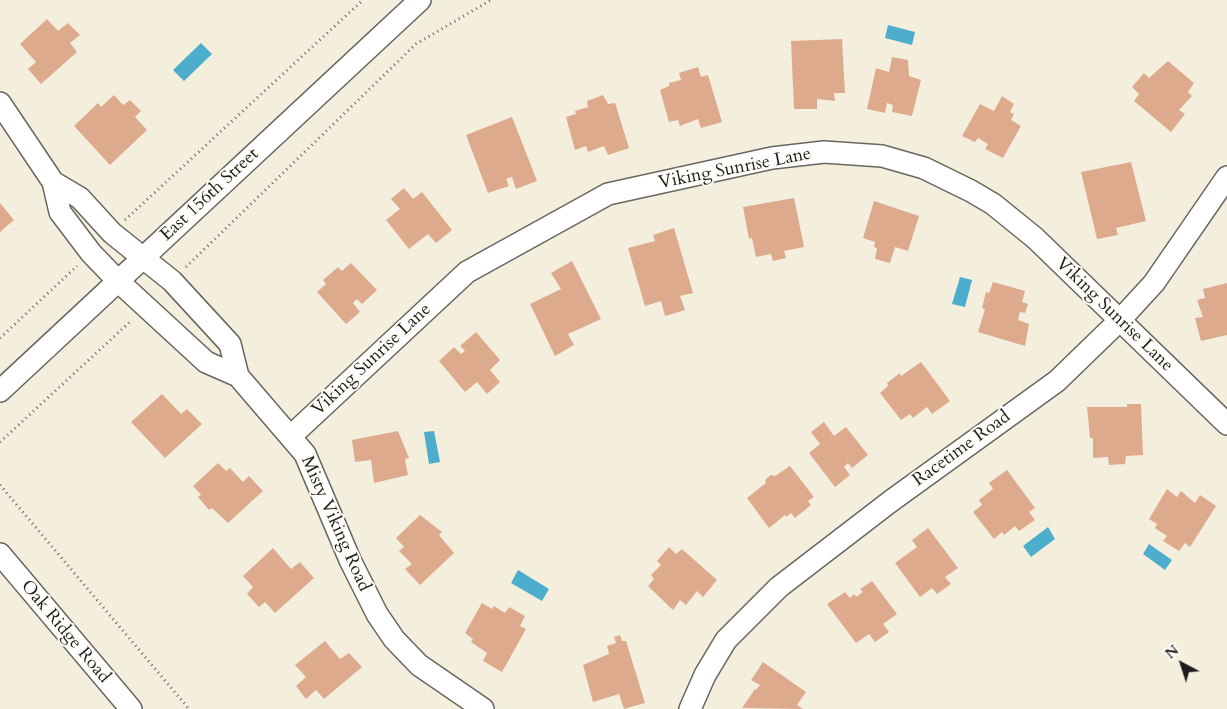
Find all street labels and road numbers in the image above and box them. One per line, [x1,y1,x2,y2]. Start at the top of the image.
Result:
street label: East 156th Street [156,144,264,246]
street label: Viking Sunrise Lane [657,144,813,194]
street label: Viking Sunrise Lane [1051,253,1177,377]
street label: Viking Sunrise Lane [308,299,436,421]
street label: Racetime Road [909,406,1015,492]
street label: Misty Viking Road [295,453,375,595]
street label: Oak Ridge Road [16,576,114,688]

